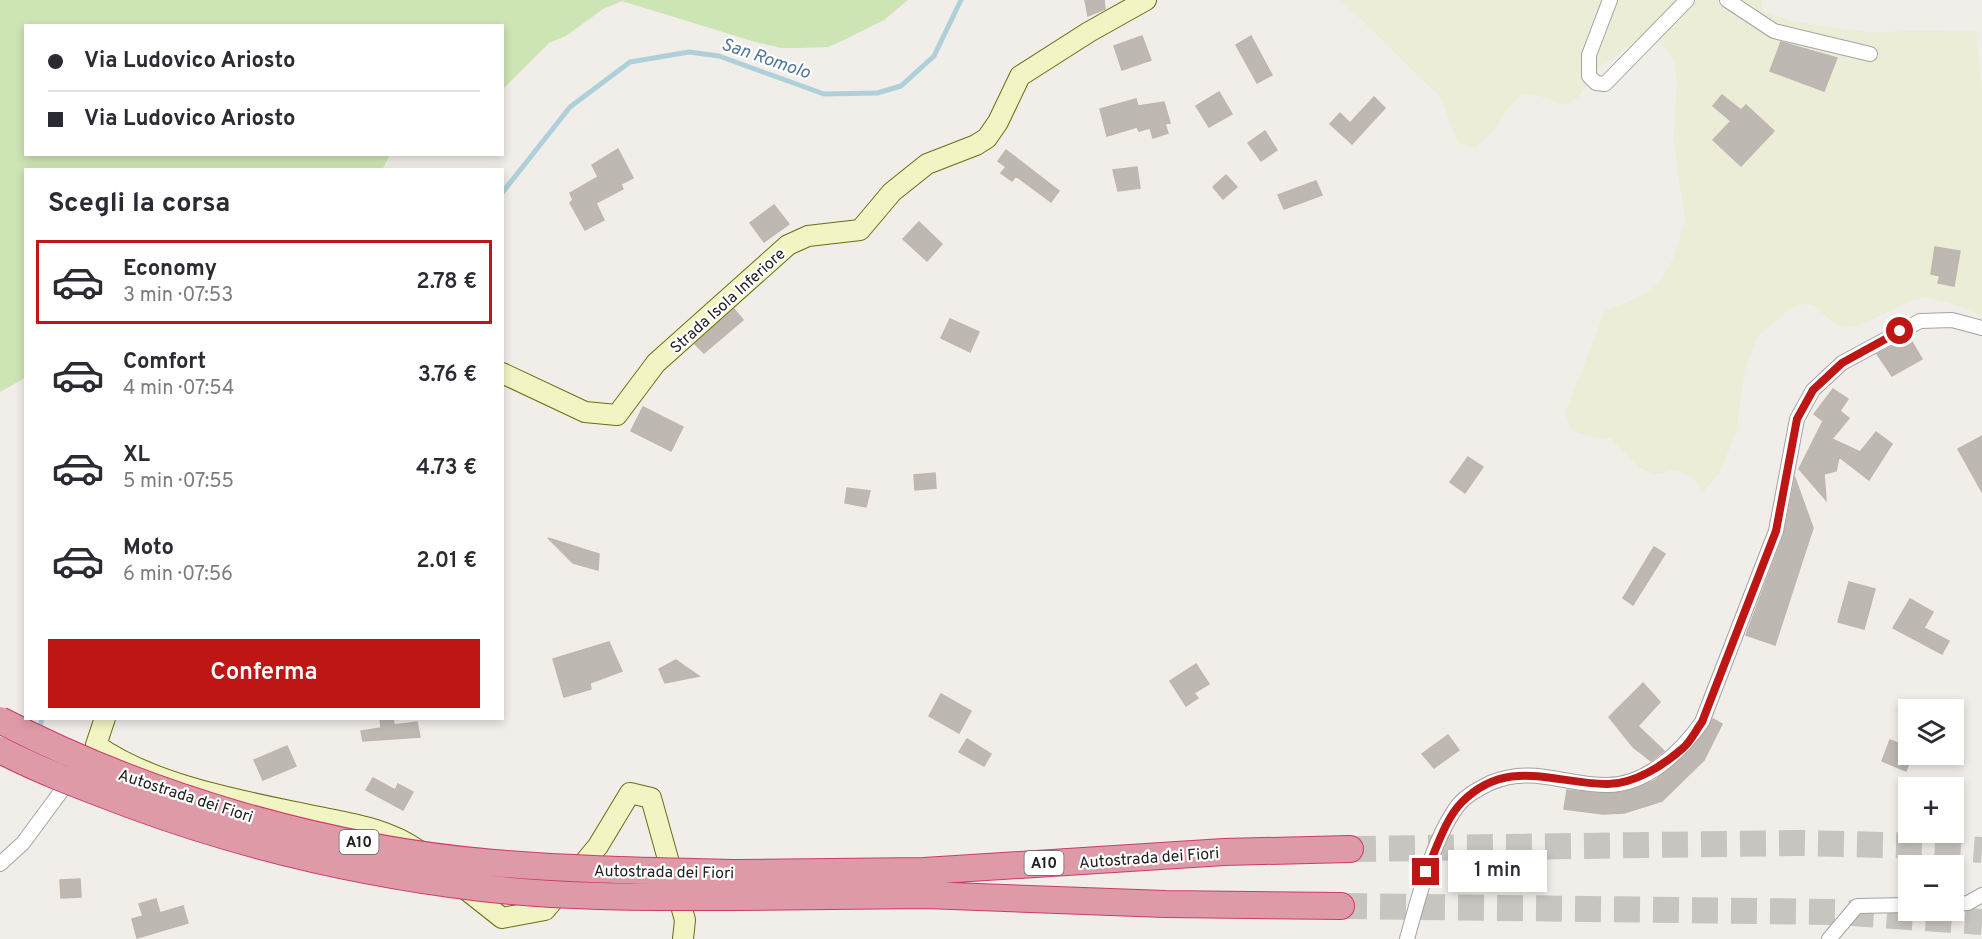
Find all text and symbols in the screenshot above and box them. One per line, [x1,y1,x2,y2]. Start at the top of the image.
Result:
water label: San Romolo [718,33,813,85]
text: Via Ludovico Ariosto [84,48,295,75]
text: Via Ludovico Ariosto [84,106,295,133]
text: Scegli la corsa [48,187,230,221]
street label: Strada Isola Inferiore [667,244,790,358]
icon: car [51,255,105,309]
text: Economy [123,256,217,283]
text: 2.78 € [416,269,477,296]
text: 3 min · 07:53 [123,283,233,309]
route start [1886,317,1913,344]
icon: car [51,348,105,402]
text: Comfort [123,349,206,376]
text: 3.76 € [418,362,477,389]
text: 4 min · 07:54 [123,376,234,402]
icon: car [51,441,105,495]
text: XL [123,442,150,469]
text: 4.73 € [416,455,477,482]
text: 5 min · 07:55 [123,469,234,495]
icon: car [51,534,105,588]
text: Moto [123,535,174,562]
text: 2.01 € [416,548,477,575]
text: 6 min · 07:56 [123,562,233,588]
button: Conferma [48,639,480,708]
map controls [1898,699,1964,921]
button: layers [1898,699,1964,765]
street label: Autostrada dei Fiori [115,766,255,828]
button: + [1898,777,1964,843]
road number: A10 [340,830,378,854]
street label: Autostrada dei Fiori [1078,844,1220,874]
road number: A10 [1024,851,1064,875]
callout: 1 min [1447,851,1546,893]
button: − [1898,855,1964,921]
route end [1412,858,1439,885]
text: 1 min [1474,858,1521,884]
street label: Autostrada dei Fiori [594,862,734,884]

